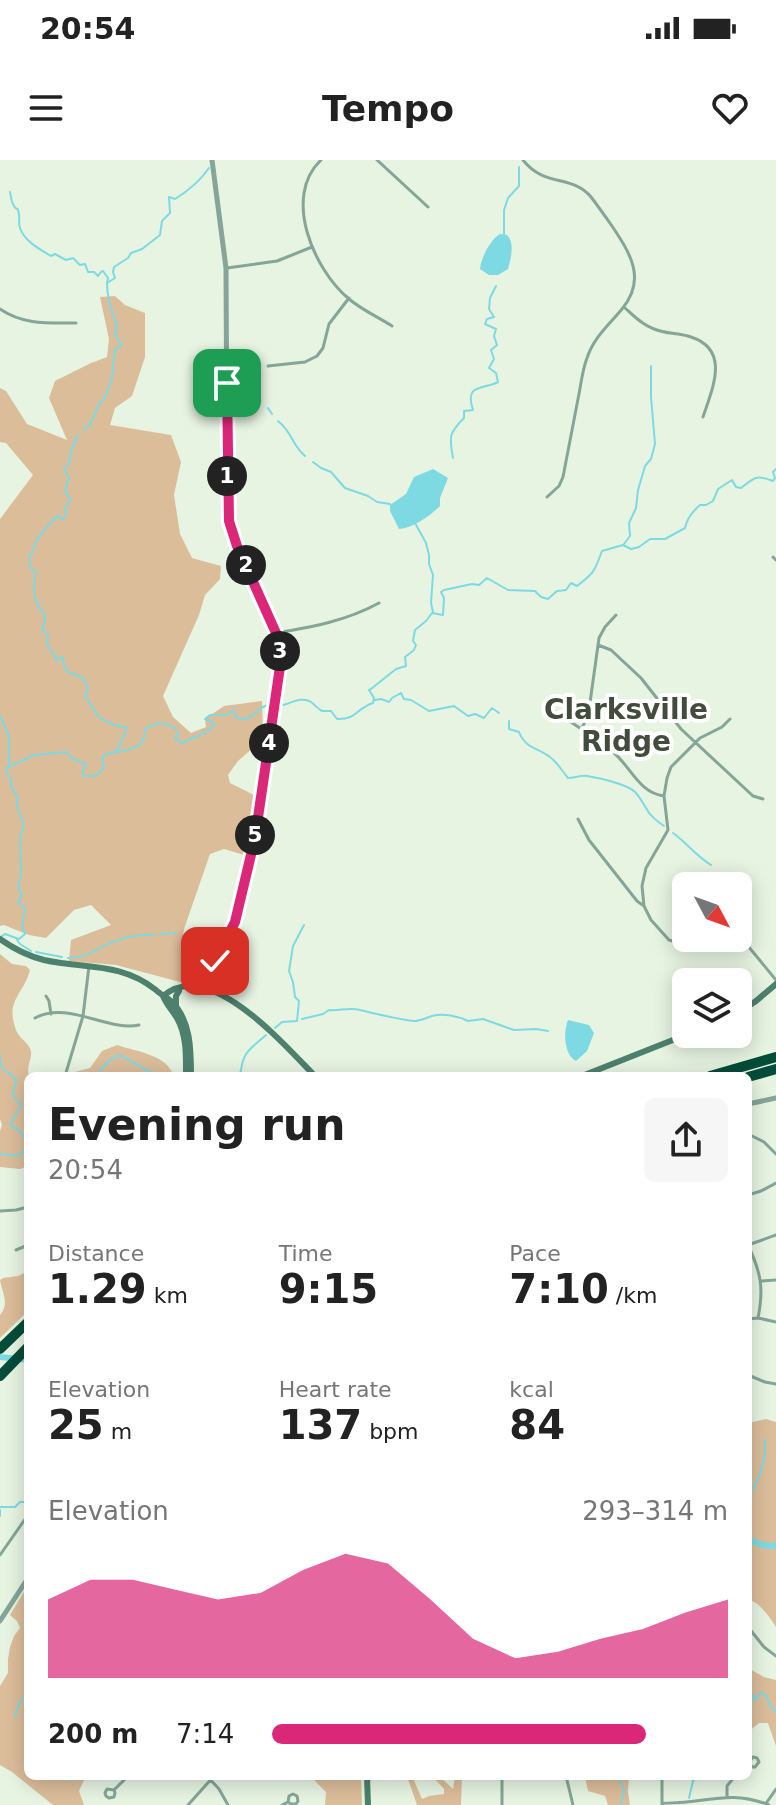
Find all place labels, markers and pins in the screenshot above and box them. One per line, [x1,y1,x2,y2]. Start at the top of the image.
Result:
pin [193,349,261,417]
pin: 1 [207,456,247,496]
pin: 2 [226,545,266,585]
pin: 3 [260,631,300,671]
pin: 4 [249,723,289,763]
pin: 5 [235,815,275,855]
pin [181,927,249,995]

